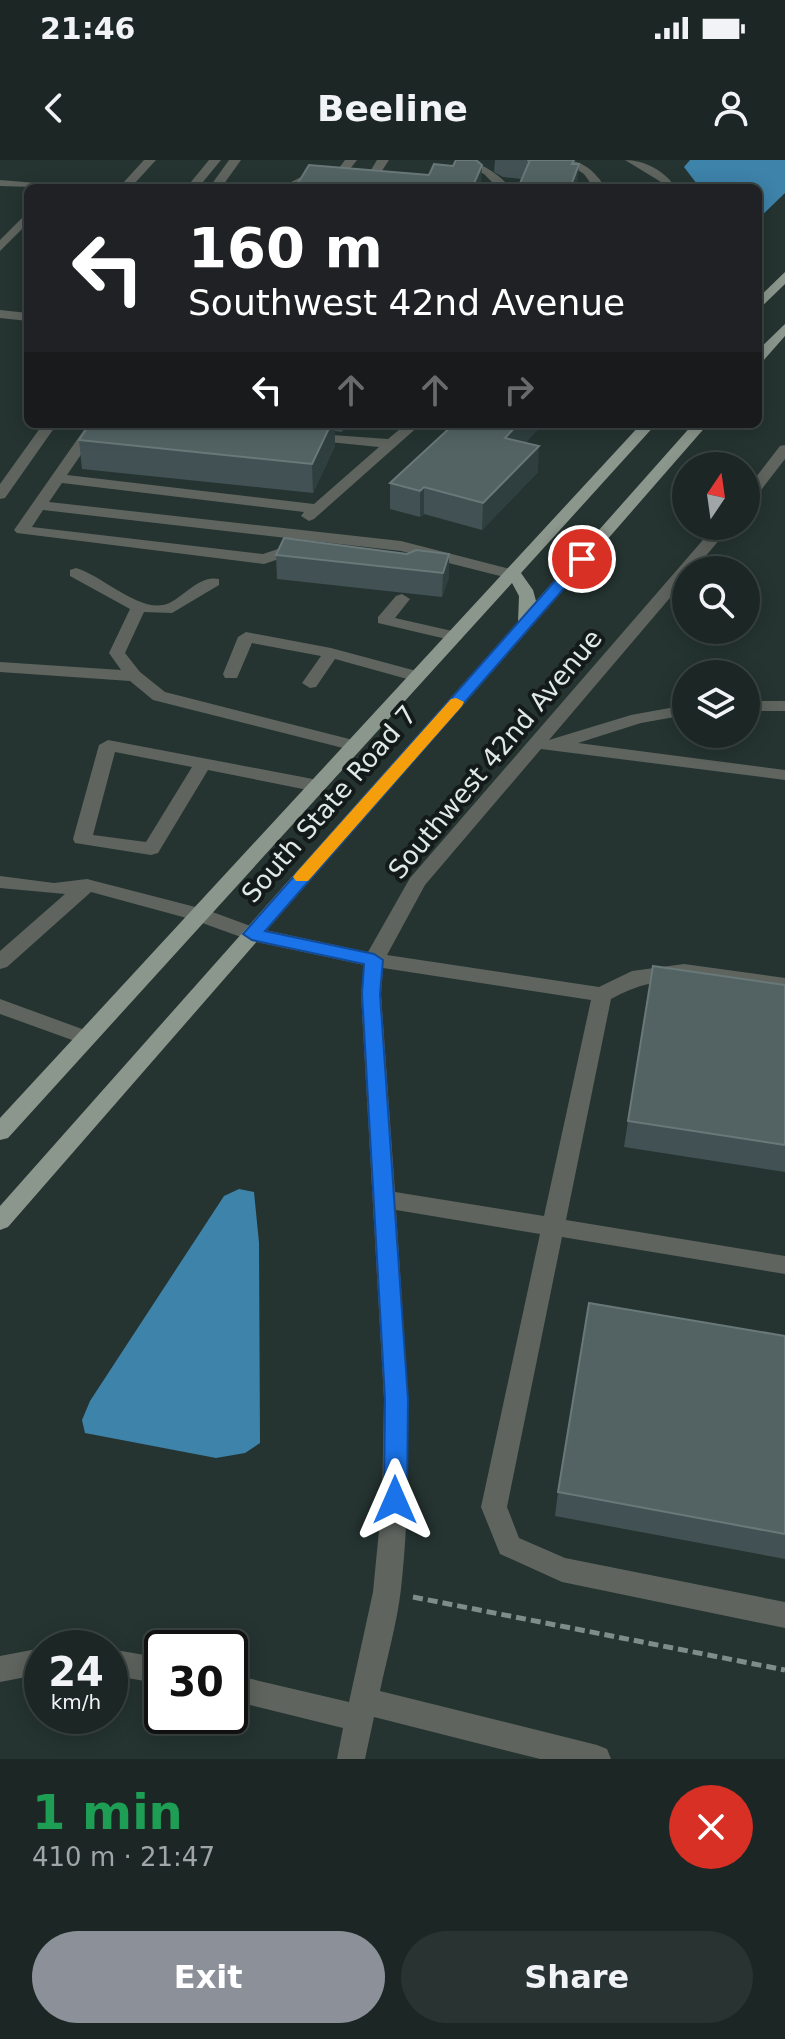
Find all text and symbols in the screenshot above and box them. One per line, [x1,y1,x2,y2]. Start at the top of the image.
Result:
text: 21:46 [40,11,136,46]
icon: back [32,86,76,130]
icon: person [709,86,753,130]
text: Beeline [317,88,468,129]
text: 160 m [188,215,383,280]
icon: left [56,216,160,320]
text: Southwest 42nd Avenue [188,282,625,323]
icon: left [245,368,289,412]
icon: ahead [329,368,373,412]
icon: ahead [413,368,457,412]
icon: right [497,368,541,412]
north arrow [672,452,760,540]
map controls [672,452,760,748]
pin [548,525,616,593]
icon: arrive [560,537,604,581]
button: search [672,556,760,644]
street label: Southwest 42nd Avenue [382,623,608,885]
button: layers [672,660,760,748]
street label: South State Road 7 [235,699,423,909]
position arrow [353,1458,437,1542]
speed limit sign: 30 [144,1630,248,1734]
text: 24 [48,1649,104,1695]
text: km/h [51,1690,101,1714]
text: 1 min [32,1784,183,1840]
button: close [669,1785,753,1869]
text: 410 m · 21:47 [32,1842,215,1872]
button: Exit [32,1931,385,2023]
button: Share [401,1931,753,2023]

